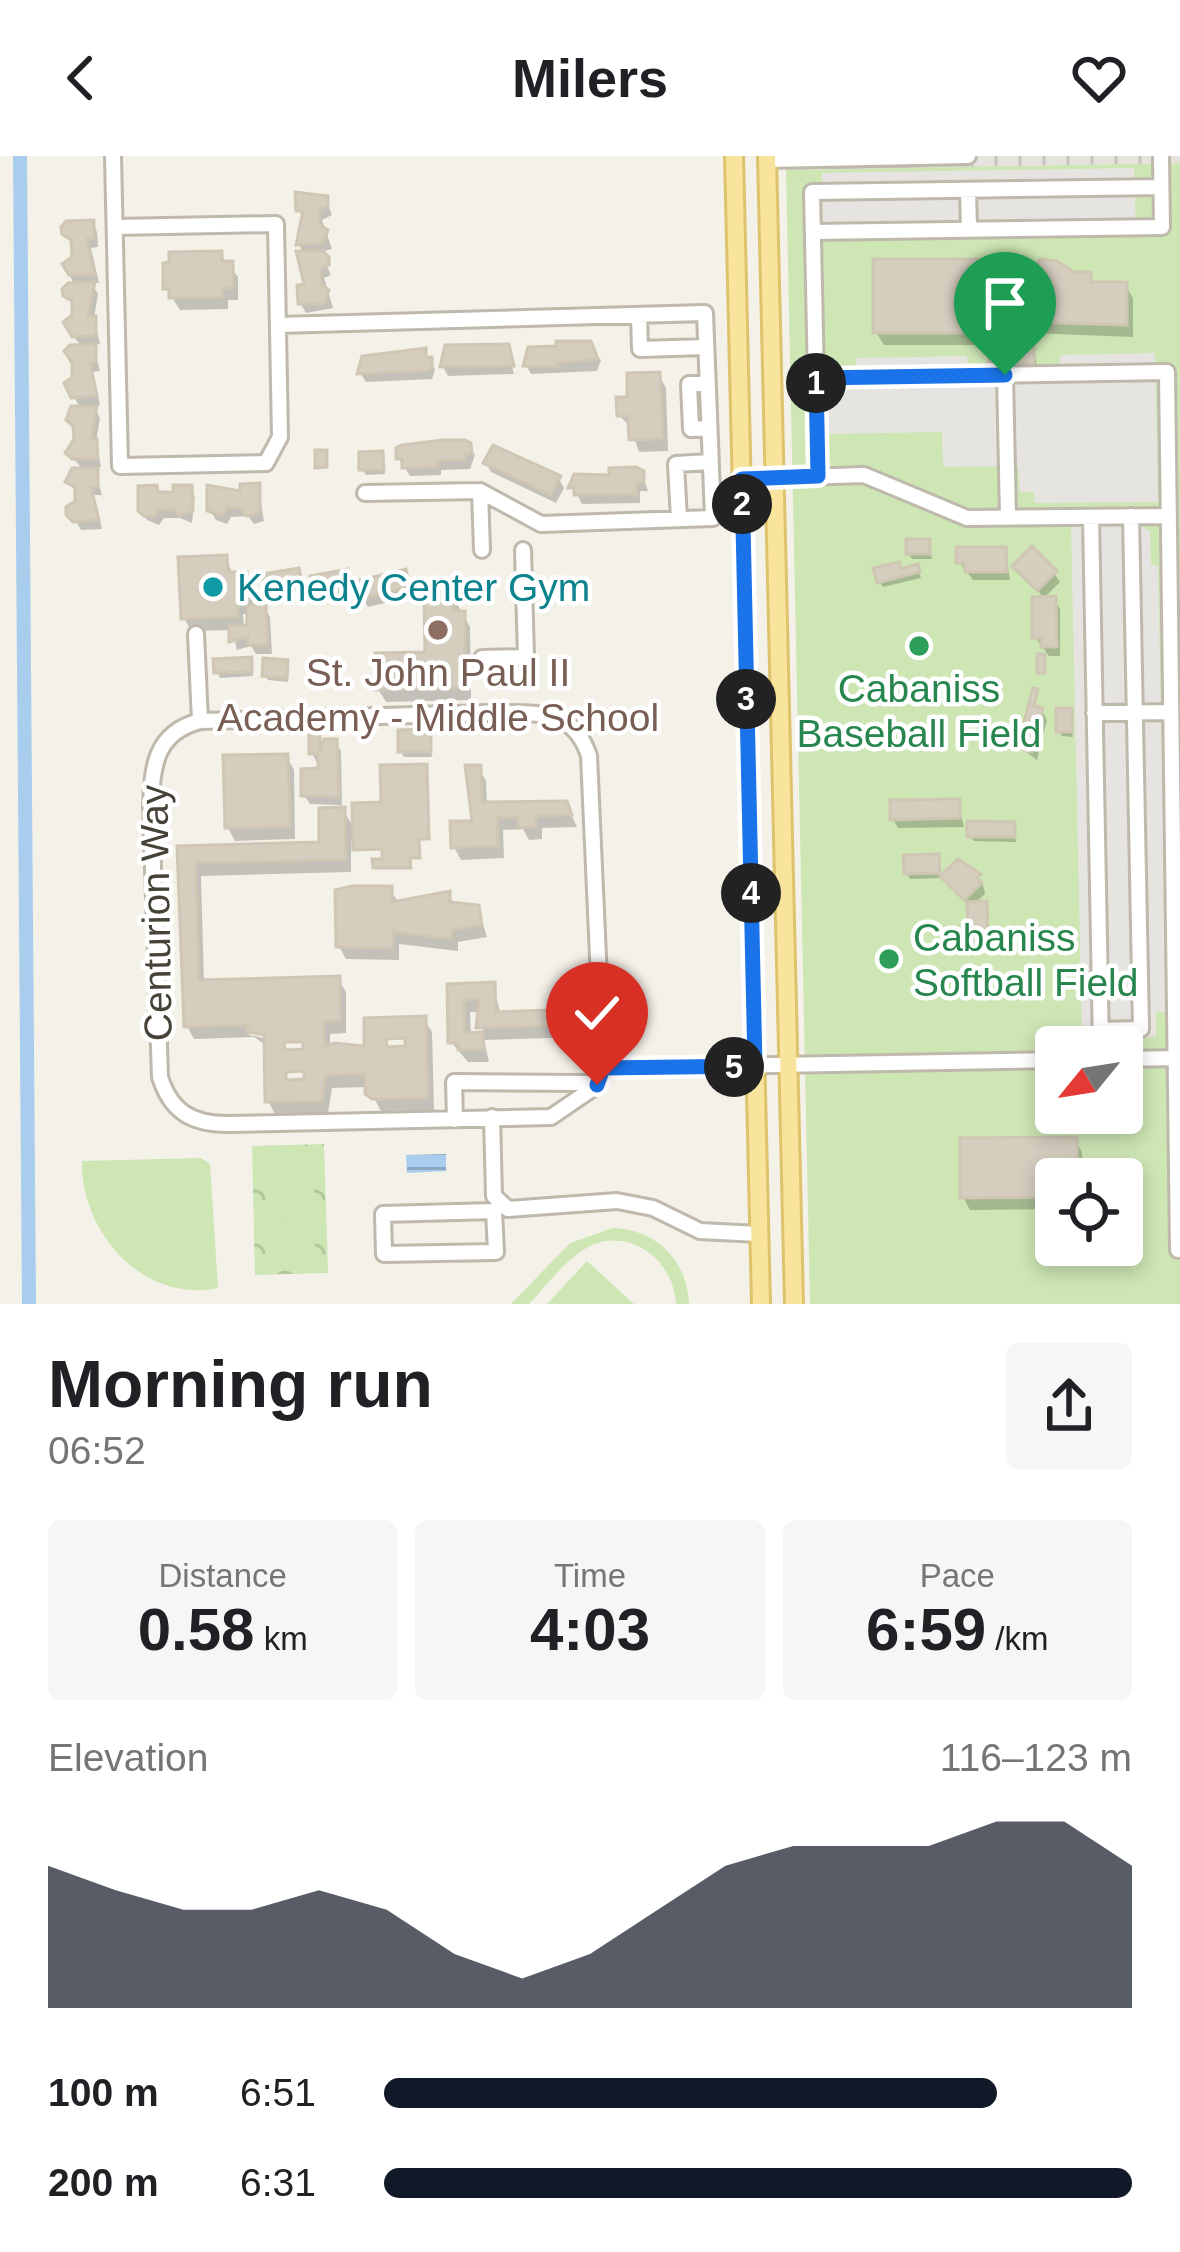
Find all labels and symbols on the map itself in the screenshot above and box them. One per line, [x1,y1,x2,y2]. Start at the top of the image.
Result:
pin [954,252,1056,375]
pin: 1 [786,353,846,413]
pin: 2 [712,474,772,534]
place label: Kenedy Center Gym [237,566,590,609]
marker: Kenedy Center Gym [200,574,226,600]
marker: St. John Paul II Academy - Middle School [425,617,451,643]
marker: Cabaniss Baseball Field [906,633,932,659]
place label: St. John Paul II Academy - Middle School [217,651,659,739]
place label: Cabaniss Baseball Field [797,667,1041,755]
pin: 3 [716,669,776,729]
street label: Centurion Way [132,784,180,1042]
pin: 4 [721,863,781,923]
place label: Cabaniss Softball Field [913,916,1138,1004]
marker: Cabaniss Softball Field [876,946,902,972]
pin [546,962,648,1085]
north arrow [1035,1026,1143,1134]
pin: 5 [704,1037,764,1097]

